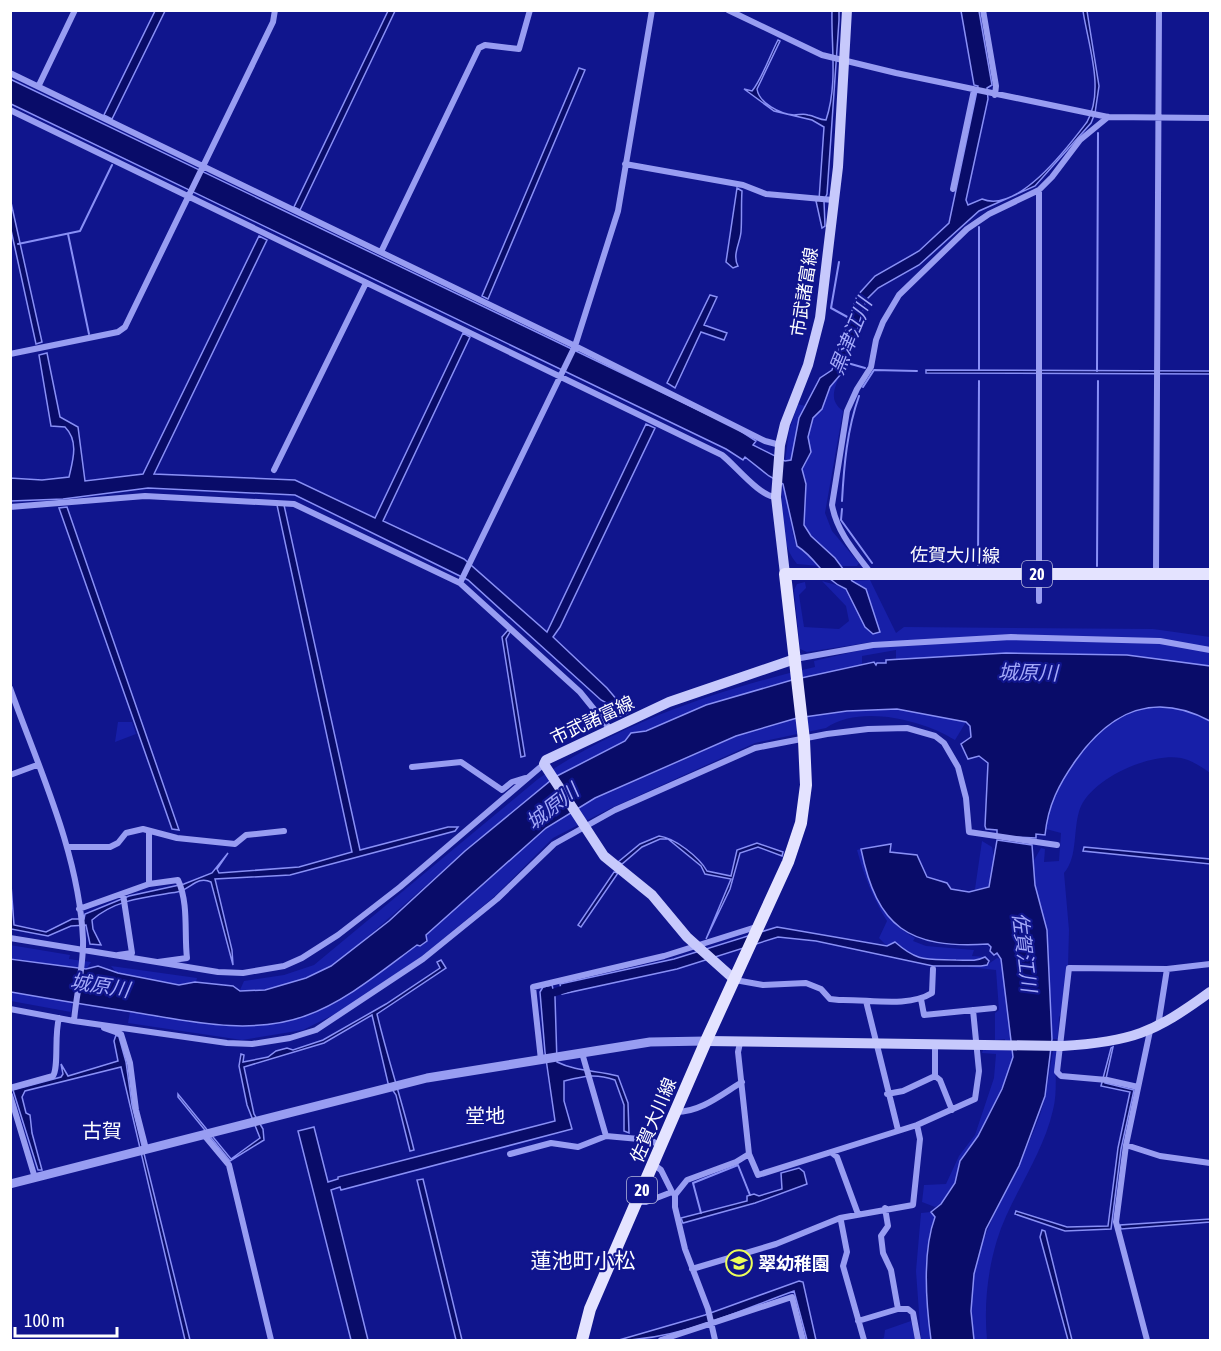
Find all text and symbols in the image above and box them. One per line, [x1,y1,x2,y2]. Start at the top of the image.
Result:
street label: 市武諸富線 [787,246,821,338]
water label: 黒津江川 [824,293,876,377]
street label: 佐賀大川線 [910,544,1000,566]
road number: 20 [1022,561,1052,587]
water label: 城原川 [998,660,1060,684]
street label: 市武諸富線 [547,691,637,749]
water label: 城原川 [521,777,584,834]
water label: 佐賀江川 [1009,911,1042,995]
water label: 城原川 [69,969,133,1001]
street label: 佐賀大川線 [626,1074,680,1166]
district label: 堂地 [465,1104,505,1127]
district label: 古賀 [82,1119,122,1142]
road number: 20 [627,1177,657,1203]
district label: 蓮池町小松 [531,1248,636,1272]
school or university icon: 翠幼稚園 [724,1248,754,1278]
place label: 翠幼稚園 [758,1253,830,1274]
scale bar [15,1300,117,1338]
text: 100 m [24,1310,65,1331]

